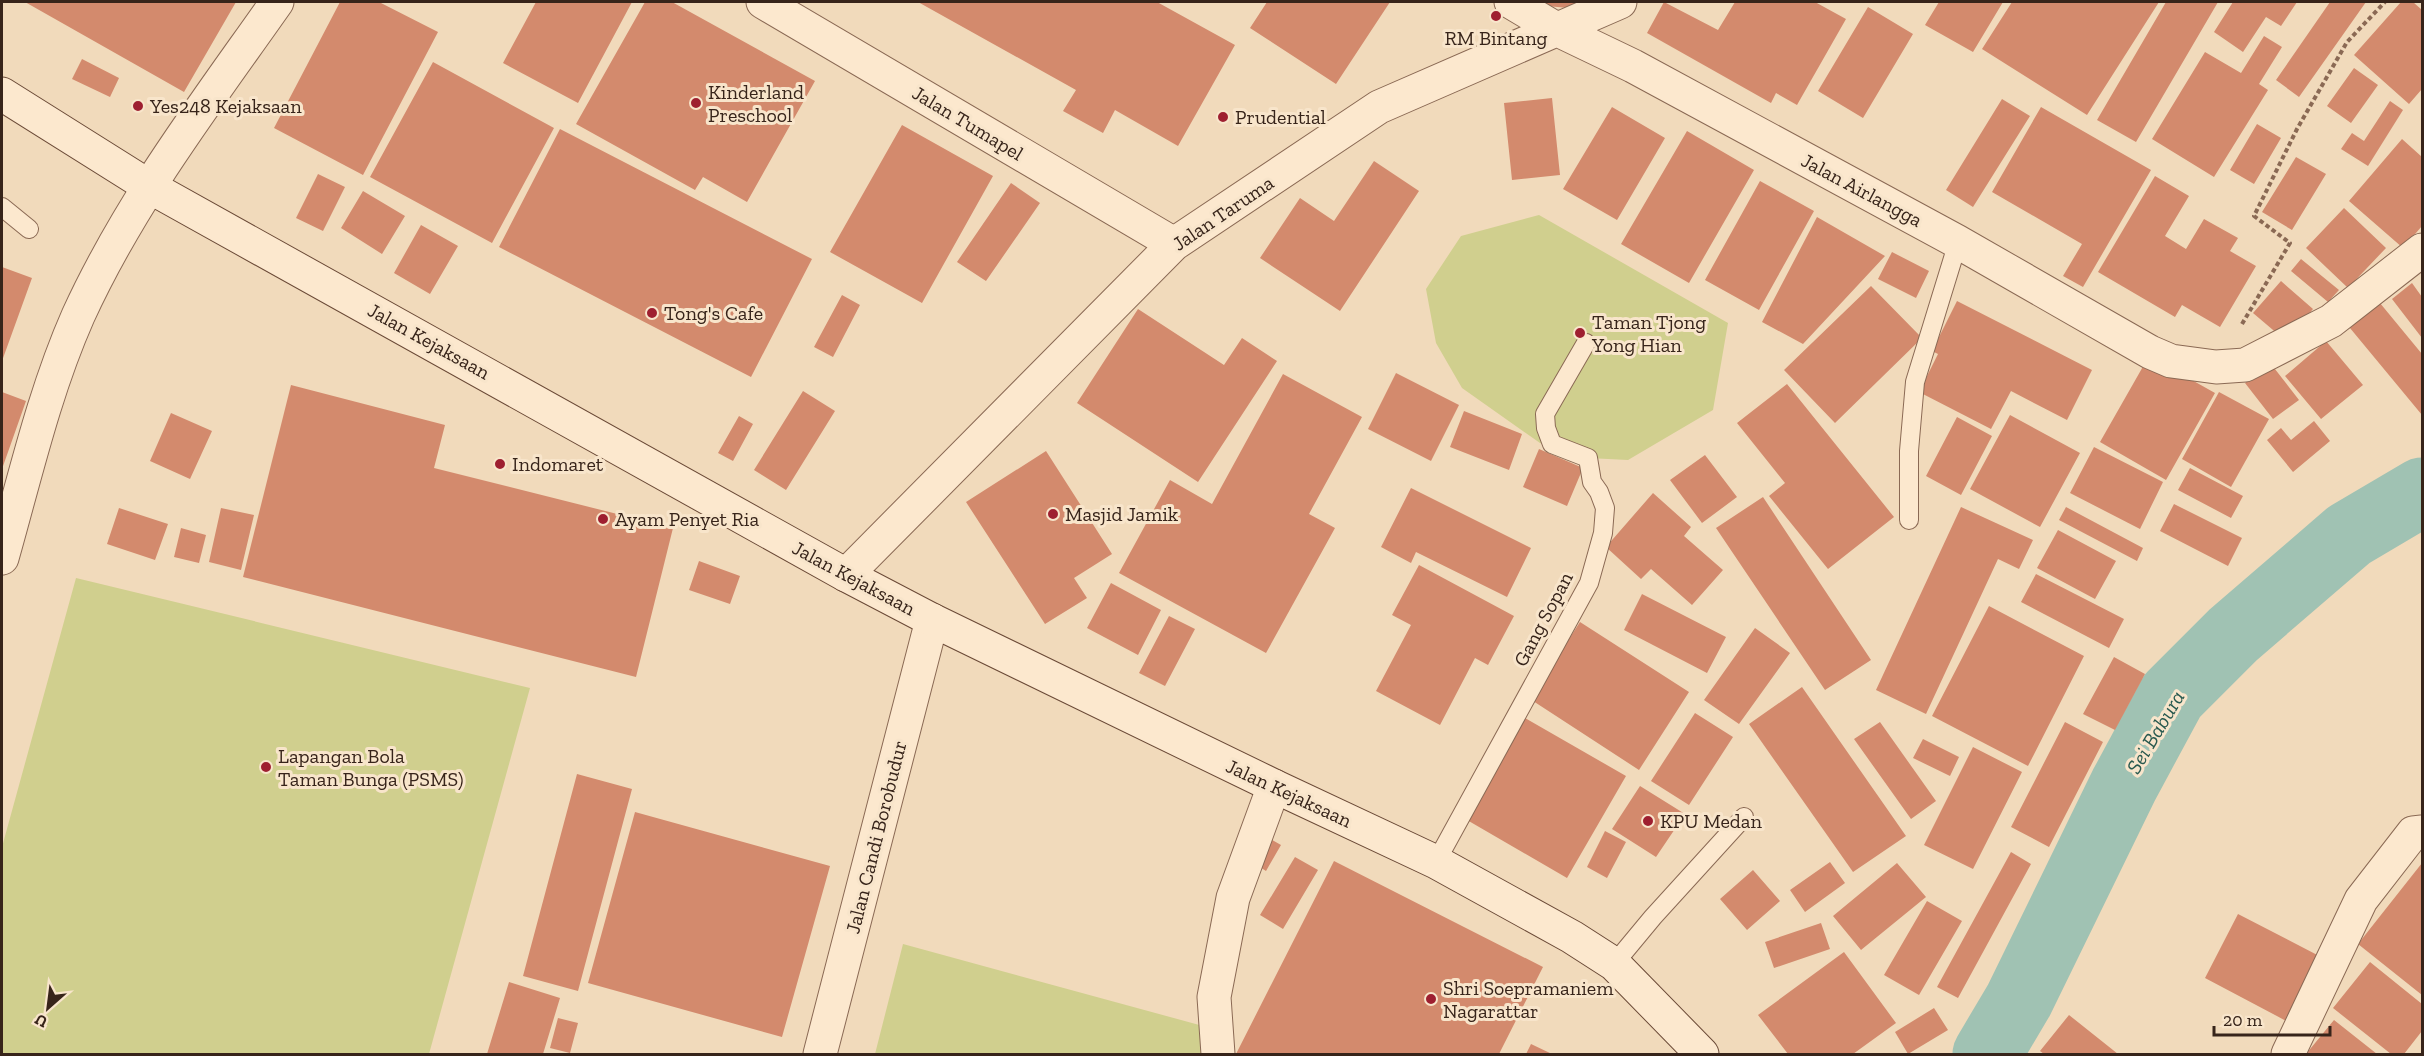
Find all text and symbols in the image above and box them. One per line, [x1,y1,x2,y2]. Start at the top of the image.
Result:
marker: RM Bintang [1489,9,1503,23]
place label: RM Bintang [1444,26,1548,50]
place label: Kinderland Preschool [708,80,804,127]
street label: Jalan Tumapel [908,80,1028,166]
place label: Yes248 Kejaksaan [149,94,302,118]
marker: Kinderland Preschool [689,96,703,110]
marker: Yes248 Kejaksaan [131,99,145,113]
place label: Prudential [1235,105,1326,129]
marker: Prudential [1216,110,1230,124]
street label: Jalan Airlangga [1797,148,1927,232]
street label: Jalan Taruma [1168,170,1278,256]
street label: Jalan Kejaksaan [364,298,495,385]
place label: Tong's Cafe [664,301,763,325]
marker: Tong's Cafe [645,306,659,320]
place label: Taman Tjong Yong Hian [1591,310,1706,357]
marker: Taman Tjong Yong Hian [1573,326,1587,340]
place label: Indomaret [512,452,604,476]
marker: Indomaret [493,457,507,471]
place label: Masjid Jamik [1065,502,1179,526]
place label: Ayam Penyet Ria [615,507,759,531]
marker: Masjid Jamik [1046,507,1060,521]
marker: Ayam Penyet Ria [596,512,610,526]
street label: Jalan Kejaksaan [788,536,920,621]
street label: Gang Sopan [1508,567,1578,670]
water label: Sei Babura [2121,686,2189,778]
street label: Jalan Candi Borobudur [840,738,912,936]
place label: Lapangan Bola Taman Bunga (PSMS) [278,744,464,791]
street label: Jalan Kejaksaan [1222,753,1356,833]
marker: Lapangan Bola Taman Bunga (PSMS) [259,760,273,774]
place label: KPU Medan [1660,809,1762,833]
marker: KPU Medan [1641,814,1655,828]
place label: Shri Soepramaniem Nagarattar [1443,976,1614,1023]
north arrow [18,978,78,1038]
marker: Shri Soepramaniem Nagarattar [1424,992,1438,1006]
scale bar [2214,999,2330,1037]
text: U [31,1009,51,1032]
text: 20 m [2223,1009,2263,1031]

